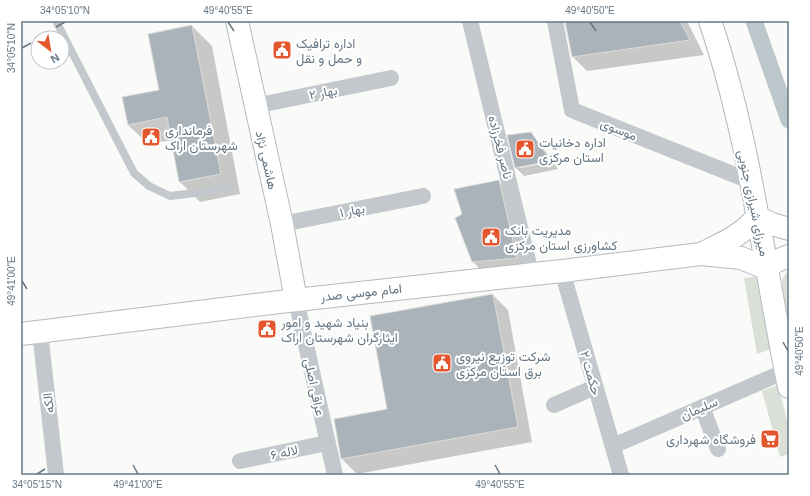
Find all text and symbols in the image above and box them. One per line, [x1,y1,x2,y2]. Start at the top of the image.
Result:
text: 34°05'10"N [40,5,90,16]
text: 49°40'55"E [203,5,253,16]
text: 49°40'50"E [565,5,615,16]
text: 34°05'10"N [6,23,17,73]
north arrow [30,30,70,70]
place label: اداره ترافیک و حمل و نقل [296,36,362,67]
public building icon: اداره ترافیک و حمل و نقل [271,39,293,61]
text: N [49,51,62,66]
street label: بهار ۲ [308,82,339,104]
street label: ناصر فخرزاده [484,114,516,181]
street label: موسوی [598,115,639,144]
place label: فرمانداری شهرستان اراک [165,123,238,154]
public building icon: فرمانداری شهرستان اراک [140,126,162,148]
street label: هاشمی نژاد [251,129,281,191]
place label: اداره دخانیات استان مرکزی [539,135,606,166]
public building icon: اداره دخانیات استان مرکزی [514,138,536,160]
street label: میرزای شیرازی جنوبی [734,149,772,258]
street label: بهار ۱ [338,201,366,221]
place label: مدیریت بانک کشاورزی استان مرکزی [505,223,617,254]
public building icon: مدیریت بانک کشاورزی استان مرکزی [480,226,502,248]
text: 49°41'00"E [6,256,17,306]
street label: امام موسی صدر [319,281,403,305]
place label: بنیاد شهید و امور ایثارگران شهرستان اراک [280,315,398,346]
public building icon: بنیاد شهید و امور ایثارگران شهرستان اراک [256,318,278,340]
text: 49°40'50"E [794,326,805,376]
place label: شرکت توزیع نیروی برق استان مرکزی [456,349,551,380]
street label: حکمت ۲ [577,349,604,397]
public building icon: شرکت توزیع نیروی برق استان مرکزی [431,352,453,374]
street label: عراقی اصلی [300,357,328,418]
street label: الکه [40,392,57,414]
street label: سلیمان [678,394,720,424]
supermarket icon: فروشگاه شهرداری [759,428,781,450]
place label: فروشگاه شهرداری [666,432,756,448]
street label: لاله ۶ [269,442,299,463]
text: 34°05'15"N [12,479,62,490]
text: 49°41'00"E [113,479,163,490]
text: 49°40'55"E [475,479,525,490]

